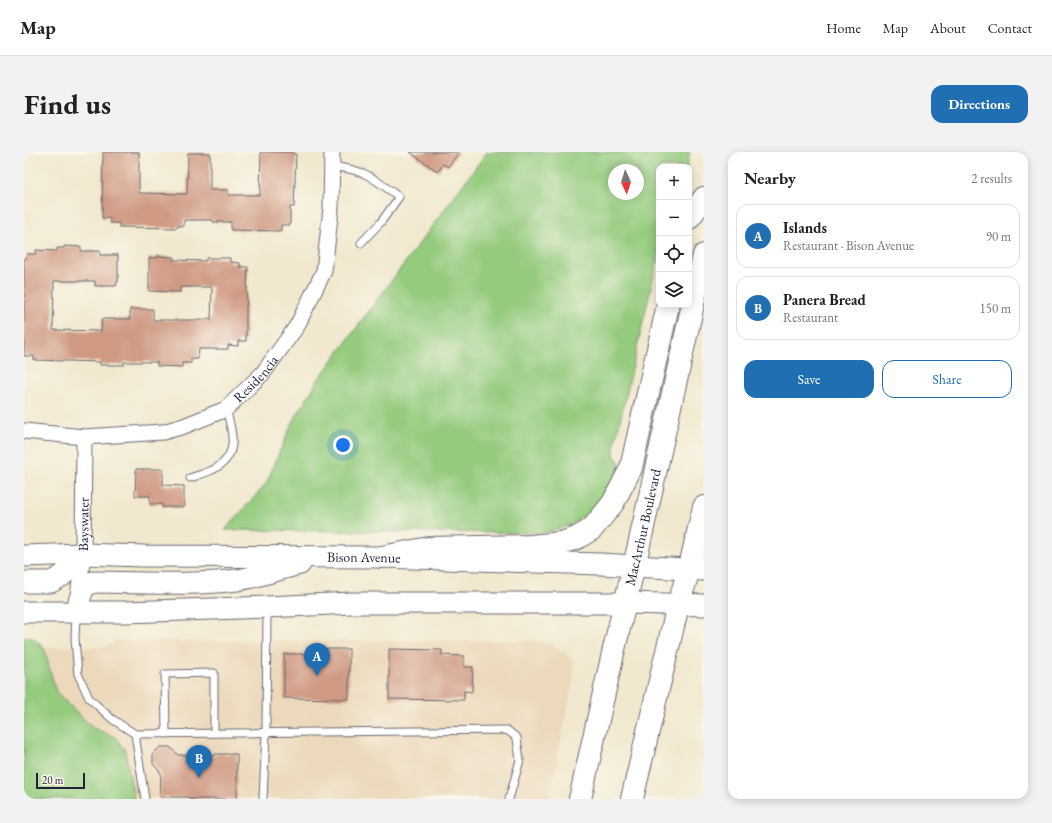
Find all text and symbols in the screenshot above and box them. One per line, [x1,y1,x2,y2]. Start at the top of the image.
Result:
text: Map [20,15,56,40]
text: Home [826,19,861,37]
text: Map [883,19,908,37]
text: About [930,19,966,37]
text: Contact [988,19,1032,37]
button: Directions [931,85,1028,123]
text: Find us [24,86,111,122]
north arrow [608,164,644,200]
map controls [656,164,692,308]
button: + [656,164,692,200]
text: Nearby [744,167,796,189]
text: 2 results [971,170,1012,187]
button: − [656,200,692,236]
text: Islands [783,218,827,237]
text: A [753,228,763,245]
text: 90 m [986,228,1011,245]
button: locate [656,236,692,272]
text: Restaurant · Bison Avenue [783,237,914,254]
button: layers [656,272,692,308]
text: Panera Bread [783,290,866,309]
text: B [754,300,762,317]
text: 150 m [980,300,1011,317]
text: Restaurant [783,309,838,326]
street label: Residencia [229,351,282,406]
button: Save [744,360,874,398]
button: Share [882,360,1012,398]
your location [333,435,353,455]
street label: MacArthur Boulevard [621,466,665,587]
street label: Bayswater [74,497,92,551]
street label: Bison Avenue [327,548,402,567]
pin: A [304,643,330,676]
pin: B [186,745,212,778]
scale bar [36,771,85,790]
text: 20 m [42,773,63,787]

